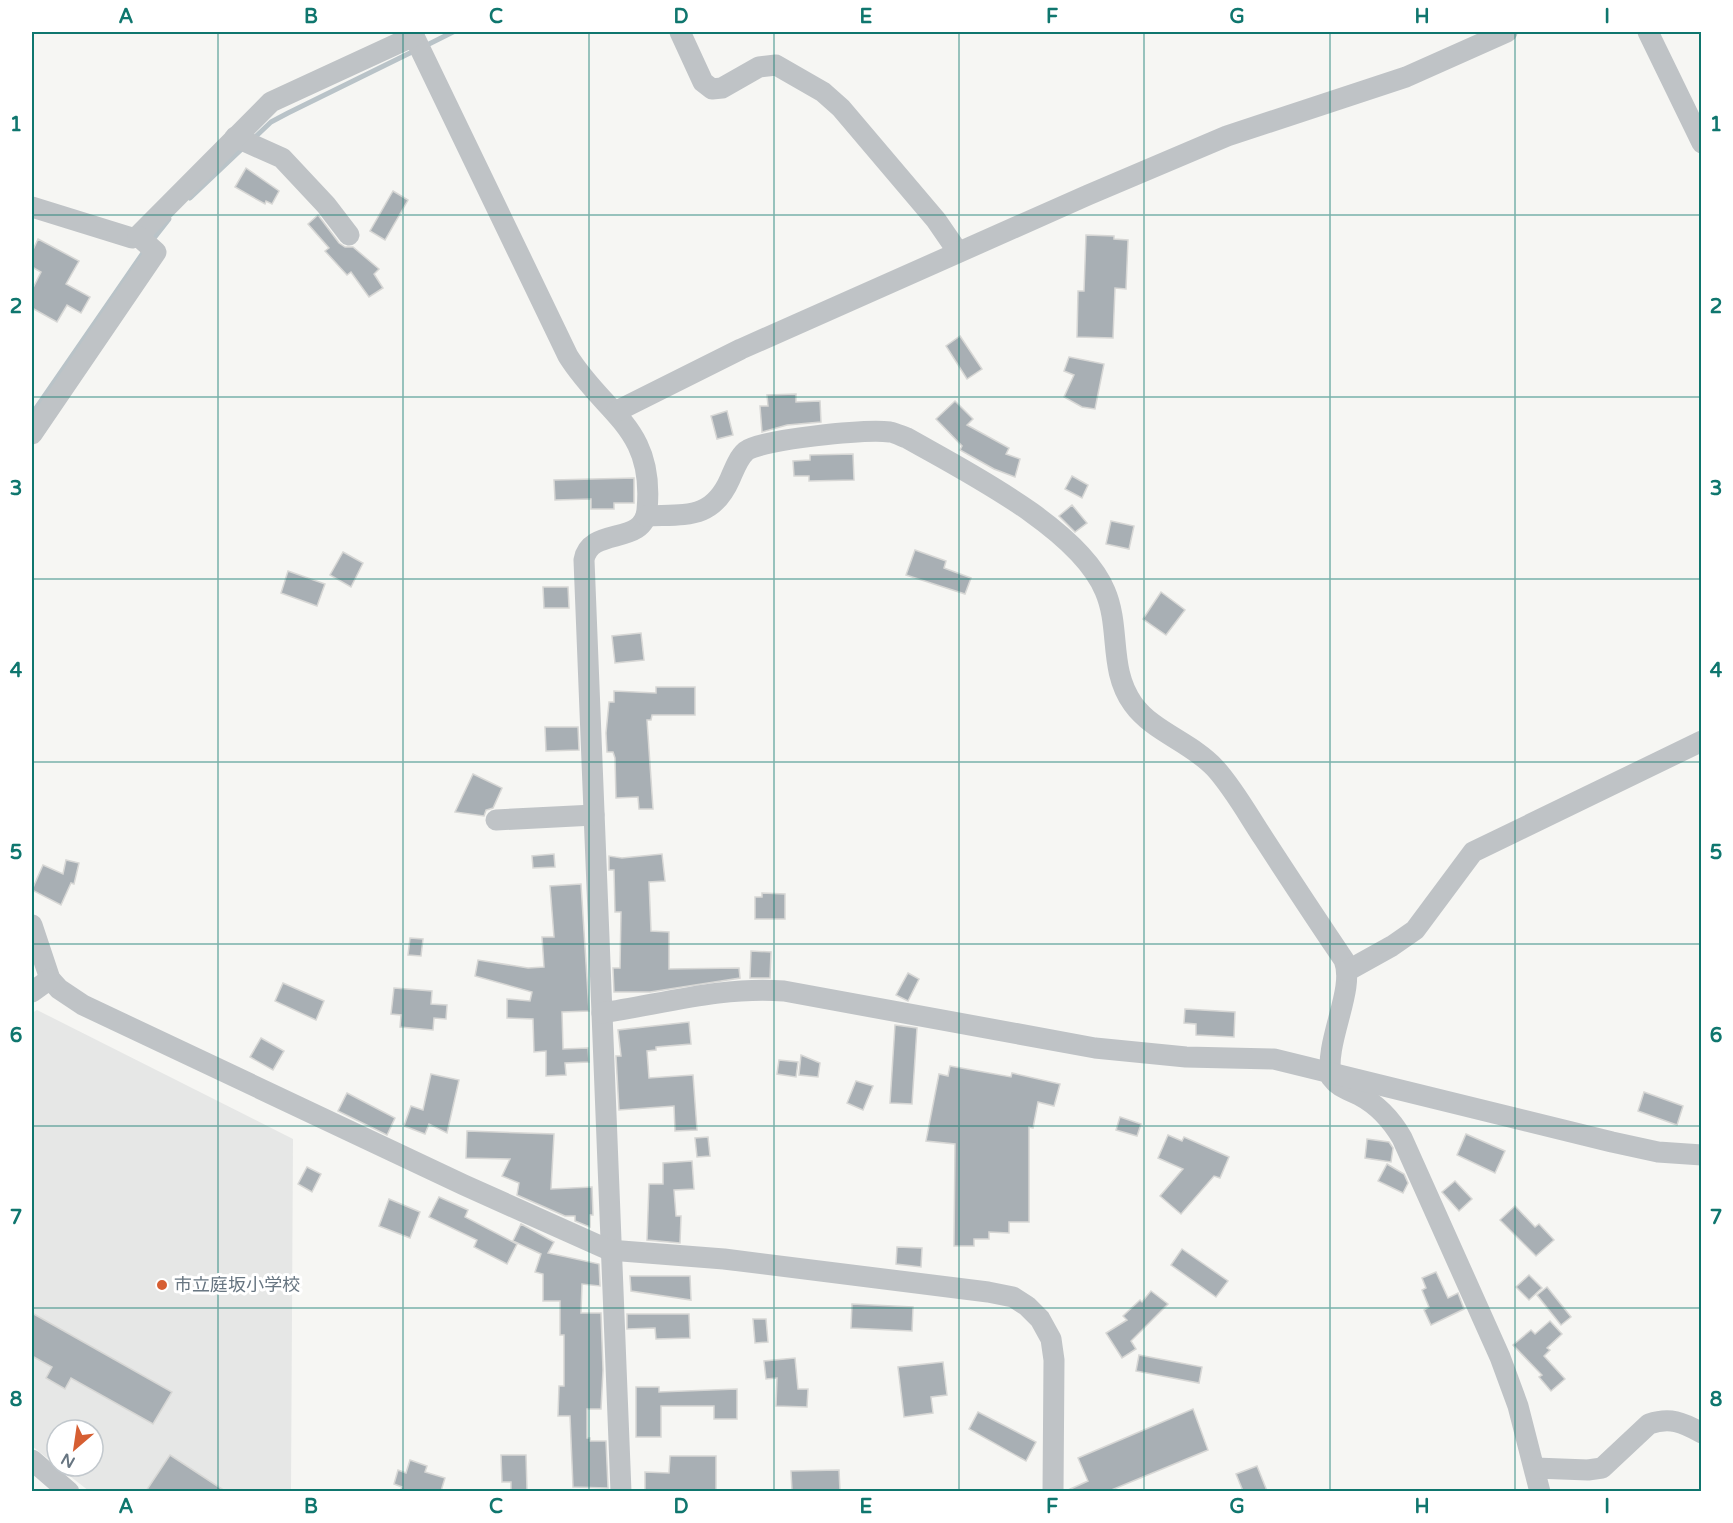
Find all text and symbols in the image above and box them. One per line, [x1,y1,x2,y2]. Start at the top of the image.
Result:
text: A [119,5,134,29]
text: B [304,5,318,29]
text: C [489,5,503,29]
text: D [673,5,689,29]
text: E [860,5,873,29]
text: F [1046,5,1058,29]
text: G [1229,5,1245,29]
text: H [1414,5,1430,29]
text: I [1604,5,1610,29]
text: 1 [10,113,22,137]
text: 1 [1710,113,1722,137]
text: 2 [10,295,22,319]
text: 2 [1710,295,1722,319]
text: 3 [10,477,22,501]
text: 3 [1710,477,1722,501]
text: 4 [10,659,23,683]
text: 4 [1710,659,1723,683]
text: 5 [10,841,22,865]
text: 5 [1710,841,1722,865]
text: 6 [10,1024,22,1048]
text: 6 [1710,1024,1722,1048]
text: 7 [10,1206,22,1230]
text: 7 [1710,1206,1722,1230]
place label: 市立庭坂小学校 [174,1274,300,1296]
marker: 市立庭坂小学校 [155,1278,169,1292]
text: 8 [10,1388,22,1412]
text: 8 [1710,1388,1722,1412]
north arrow [45,1418,105,1478]
text: N [58,1448,79,1472]
text: A [119,1495,134,1519]
text: B [304,1495,318,1519]
text: C [489,1495,503,1519]
text: D [673,1495,689,1519]
text: E [860,1495,873,1519]
text: F [1046,1495,1058,1519]
text: G [1229,1495,1245,1519]
text: H [1414,1495,1430,1519]
text: I [1604,1495,1610,1519]

